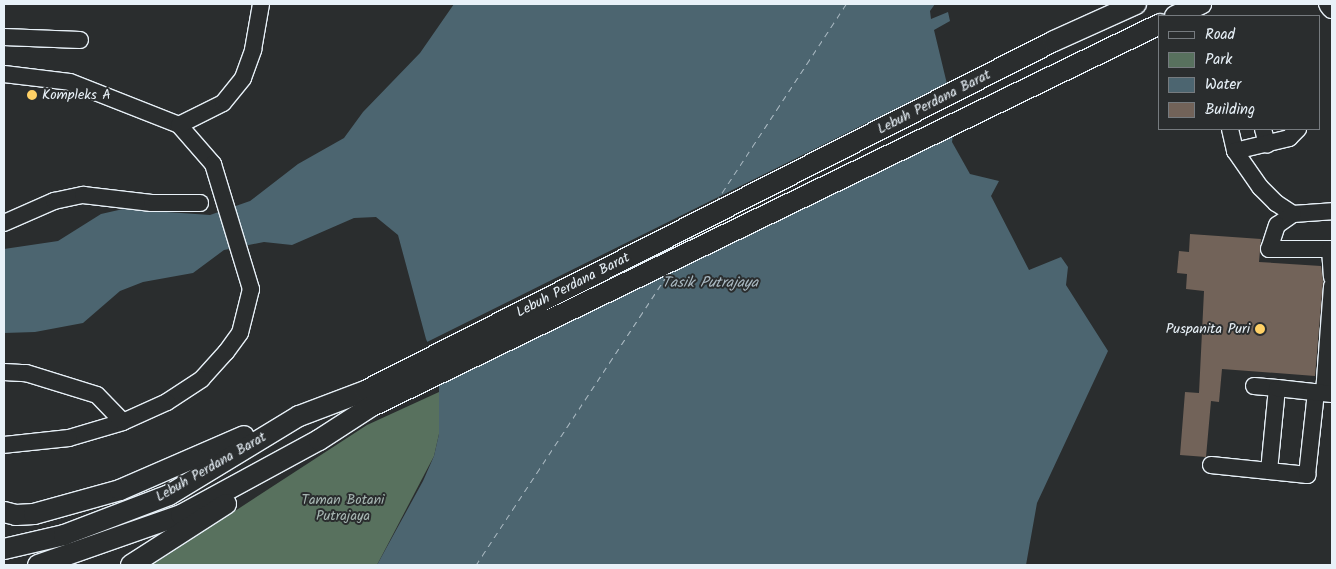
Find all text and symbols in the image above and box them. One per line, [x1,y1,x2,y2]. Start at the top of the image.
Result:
legend [1158,15,1321,130]
text: Road [1205,23,1235,47]
text: Park [1205,48,1232,72]
street label: Lebuh Perdana Barat [875,66,993,138]
text: Water [1205,73,1241,97]
place label: Kompleks A [42,87,111,103]
marker: Kompleks A [26,89,38,101]
text: Building [1205,98,1255,122]
street label: Lebuh Perdana Barat [514,249,632,321]
water label: Tasik Putrajaya [662,275,758,293]
place label: Puspanita Puri [1166,321,1250,337]
marker: Puspanita Puri [1254,323,1266,335]
street label: Lebuh Perdana Barat [153,428,269,506]
park label: Taman Botani Putrajaya [302,492,384,524]

